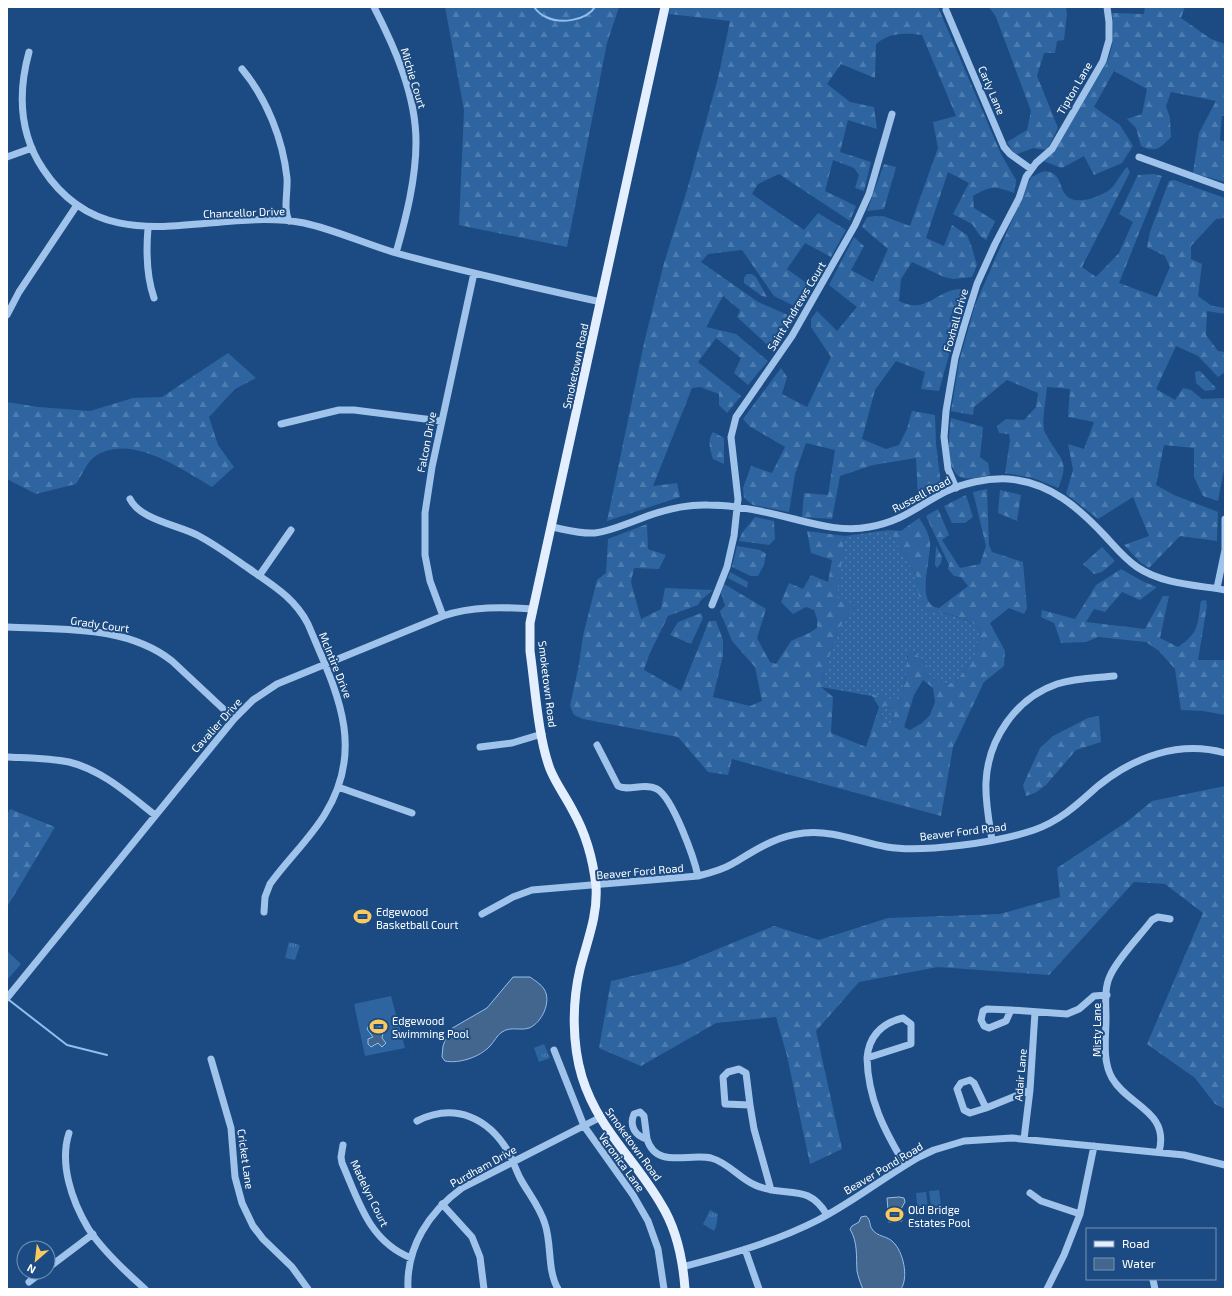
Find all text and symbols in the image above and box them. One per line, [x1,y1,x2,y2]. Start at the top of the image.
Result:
street label: Michie Court [399,46,429,110]
street label: Tipton Lane [1054,59,1094,117]
street label: Carly Lane [976,64,1008,116]
street label: Chancellor Drive [203,204,285,220]
street label: Saint Andrews Court [764,259,828,353]
street label: Foxhall Drive [940,287,970,353]
street label: Smoketown Road [560,322,590,410]
street label: Falcon Drive [414,410,438,473]
street label: Russell Road [890,473,952,515]
street label: Grady Court [70,613,130,635]
street label: McIntire Drive [317,630,355,700]
street label: Smoketown Road [536,640,560,728]
street label: Cavalier Drive [188,695,244,755]
street label: Beaver Ford Road [919,819,1007,843]
street label: Beaver Ford Road [596,861,684,881]
place label: Edgewood Basketball Court [376,905,458,931]
sports icon: Edgewood Basketball Court [353,907,373,927]
street label: Misty Lane [1090,1003,1103,1057]
place label: Edgewood Swimming Pool [392,1014,470,1040]
sports icon: Edgewood Swimming Pool [369,1016,389,1036]
street label: Adair Lane [1011,1048,1029,1102]
street label: Smoketown Road [603,1105,665,1183]
street label: Cricket Lane [235,1128,257,1190]
street label: Veronica Lane [596,1130,648,1194]
street label: Beaver Pond Road [841,1139,925,1197]
street label: Purdham Drive [447,1142,519,1190]
street label: Madelyn Court [348,1157,392,1229]
place label: Old Bridge Estates Pool [908,1203,971,1229]
sports icon: Old Bridge Estates Pool [885,1205,905,1225]
legend [1086,1228,1216,1280]
text: Road [1122,1236,1150,1250]
north arrow [16,1240,56,1280]
text: Water [1122,1256,1156,1270]
text: N [24,1262,38,1277]

